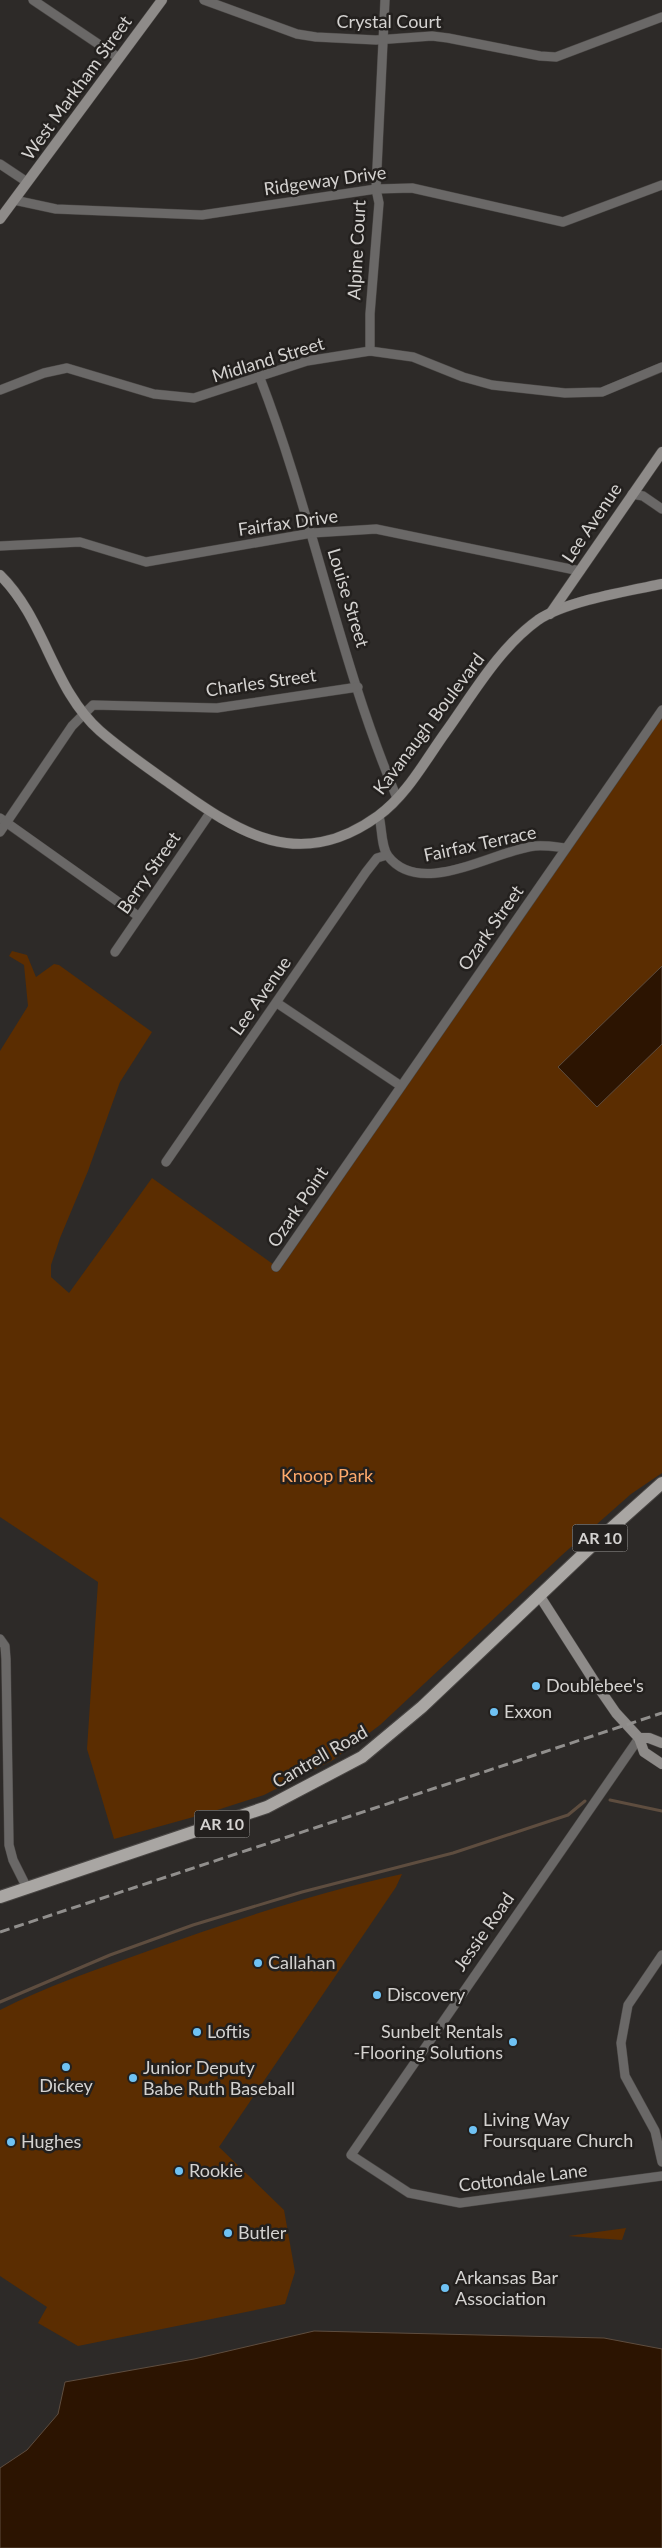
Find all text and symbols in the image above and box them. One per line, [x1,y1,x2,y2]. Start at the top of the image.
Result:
street label: Crystal Court [337,10,442,32]
street label: West Markham Street [16,11,136,164]
street label: Ridgeway Drive [262,161,387,199]
street label: Alpine Court [342,199,370,300]
street label: Midland Street [209,331,327,387]
street label: Lee Avenue [557,478,626,566]
street label: Fairfax Drive [237,504,339,540]
street label: Louise Street [323,546,375,650]
street label: Kavanaugh Boulevard [368,648,489,798]
street label: Charles Street [204,663,318,701]
street label: Fairfax Terrace [421,820,538,866]
street label: Berry Street [112,827,185,918]
street label: Ozark Street [453,880,528,974]
street label: Lee Avenue [225,952,295,1039]
street label: Ozark Point [262,1161,333,1251]
park label: Knoop Park [281,1464,374,1486]
road number: AR 10 [572,1525,628,1552]
place label: Doublebee's [546,1674,644,1696]
marker: Doublebee's [530,1680,542,1692]
place label: Exxon [504,1700,552,1722]
marker: Exxon [488,1706,500,1718]
street label: Cantrell Road [268,1720,371,1792]
road number: AR 10 [194,1810,250,1838]
street label: Jessie Road [448,1888,518,1975]
place label: Callahan [268,1951,335,1973]
marker: Callahan [252,1957,264,1969]
place label: Discovery [387,1983,466,2005]
marker: Discovery [371,1989,383,2001]
place label: Loftis [207,2020,250,2042]
place label: Sunbelt Rentals -Flooring Solutions [353,2020,503,2063]
marker: Loftis [191,2026,203,2038]
marker: Sunbelt Rentals -Flooring Solutions [507,2036,519,2048]
place label: Junior Deputy Babe Ruth Baseball [143,2056,295,2099]
marker: Dickey [60,2061,72,2073]
marker: Junior Deputy Babe Ruth Baseball [127,2072,139,2084]
place label: Dickey [39,2074,94,2096]
place label: Living Way Foursquare Church [483,2108,633,2151]
marker: Living Way Foursquare Church [467,2124,479,2136]
place label: Hughes [21,2130,82,2152]
marker: Hughes [5,2136,17,2148]
street label: Cottondale Lane [457,2158,588,2196]
place label: Rookie [189,2159,243,2181]
marker: Rookie [173,2165,185,2177]
place label: Butler [238,2221,287,2243]
marker: Butler [222,2227,234,2239]
place label: Arkansas Bar Association [455,2266,558,2309]
marker: Arkansas Bar Association [439,2282,451,2294]

